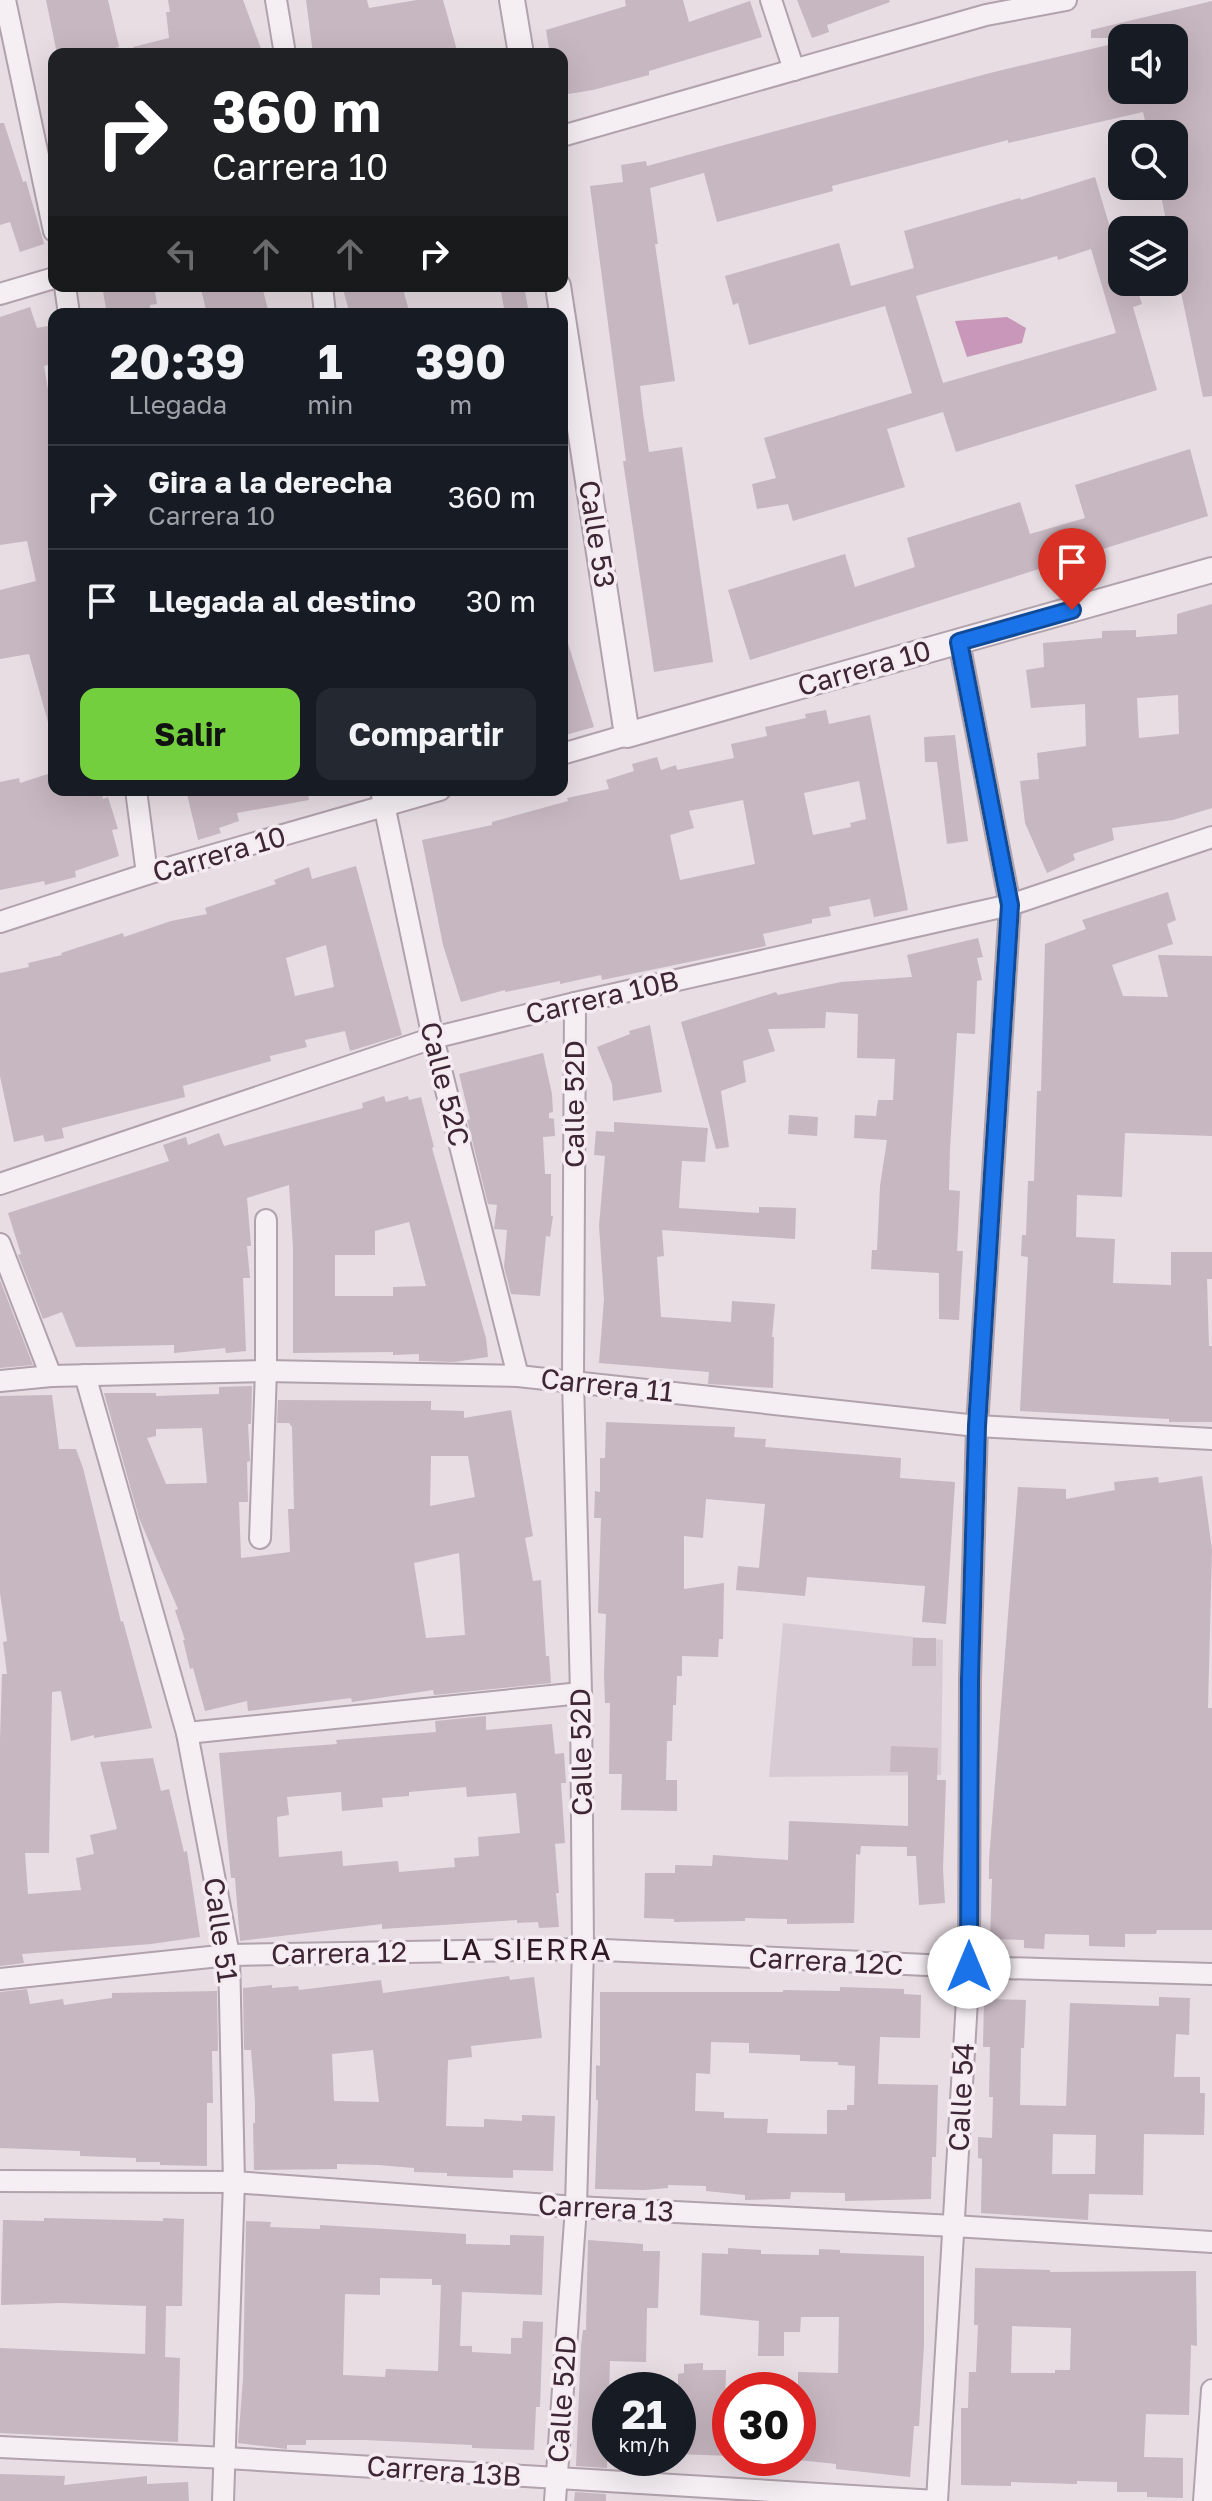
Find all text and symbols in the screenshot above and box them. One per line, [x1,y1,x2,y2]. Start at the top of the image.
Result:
map controls [1108,24,1188,296]
button: sound [1108,24,1188,104]
text: 360 m [212,77,381,144]
icon: right [80,80,184,184]
button: search [1108,120,1188,200]
text: Carrera 10 [212,145,388,188]
button: layers [1108,216,1188,296]
icon: left [160,232,204,276]
icon: ahead [244,232,288,276]
icon: ahead [328,232,372,276]
icon: right [412,232,456,276]
text: 20:39 [110,332,245,390]
text: 1 [318,332,343,390]
text: 390 [415,332,506,390]
text: Llegada [128,389,227,420]
text: min [307,389,353,420]
text: m [449,389,472,420]
text: Gira a la derecha [148,464,392,500]
icon: right [80,475,124,519]
street label: Calle 53 [573,478,622,590]
text: 360 m [448,479,536,515]
text: Carrera 10 [148,500,275,531]
pin [1038,528,1106,610]
icon: arrive [1050,540,1094,584]
icon: arrive [80,579,124,623]
text: Llegada al destino [148,583,416,619]
text: 30 m [466,583,536,619]
street label: Carrera 10 [793,633,934,702]
button: Salir [80,688,300,780]
button: Compartir [316,688,536,780]
street label: Carrera 10 [148,819,289,888]
street label: Carrera 10B [522,963,682,1030]
street label: Calle 52C [414,1018,477,1150]
street label: Calle 52D [557,1040,590,1168]
street label: Carrera 11 [539,1361,675,1408]
street label: Calle 52D [563,1688,598,1816]
street label: Calle 51 [198,1875,245,1984]
position arrow [927,1925,1011,2009]
district label: LA SIERRA [441,1931,613,1967]
street label: Carrera 12 [271,1935,407,1970]
street label: Carrera 12C [748,1940,904,1981]
street label: Calle 54 [941,2042,980,2152]
street label: Carrera 13 [537,2187,675,2228]
street label: Calle 52D [541,2334,582,2464]
speed limit sign: 30 [712,2372,816,2476]
text: 21 [622,2390,667,2438]
text: km/h [619,2432,669,2456]
street label: Carrera 13B [366,2449,522,2492]

